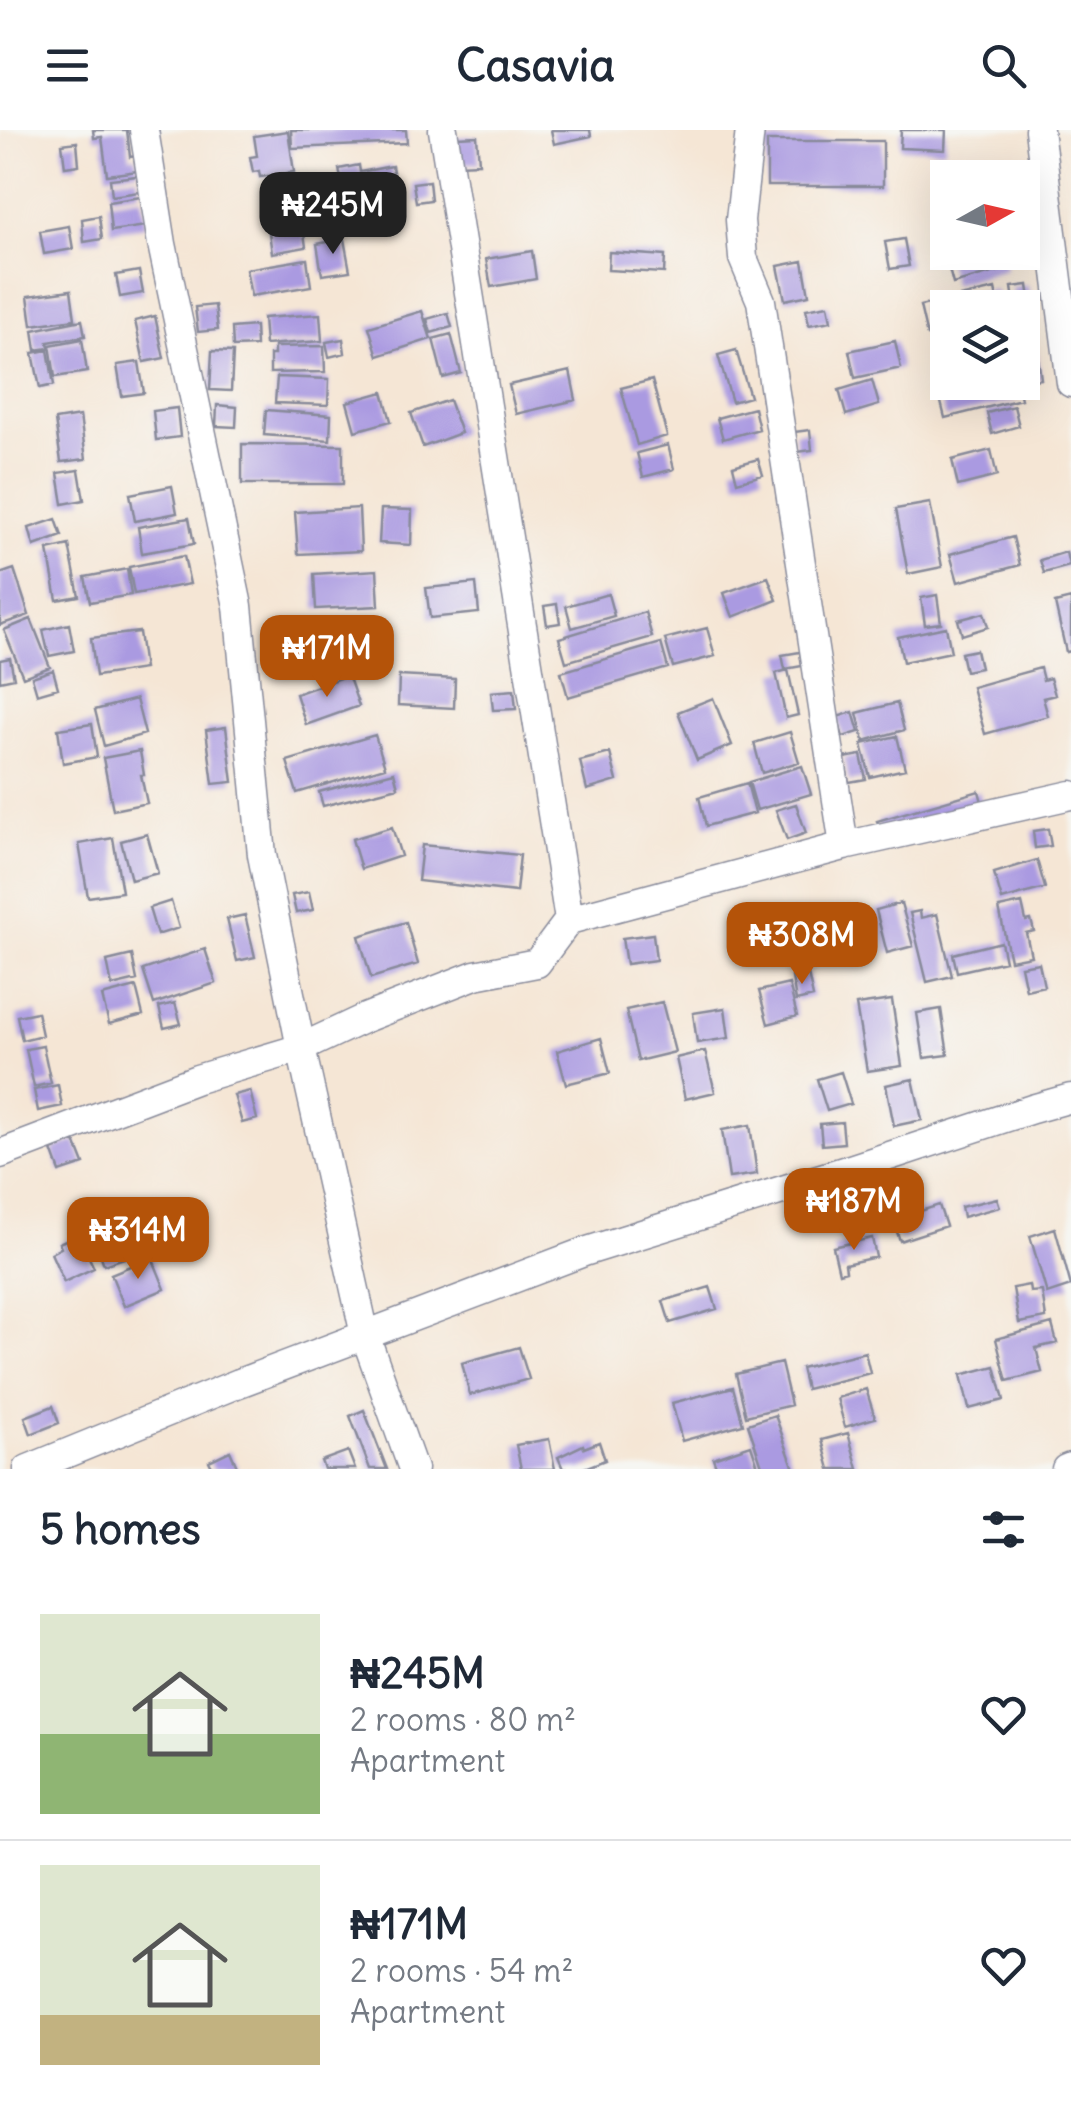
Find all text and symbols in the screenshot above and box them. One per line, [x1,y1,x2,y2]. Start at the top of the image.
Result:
text: Casavia [456,37,615,93]
icon: menu [40,38,95,93]
icon: search [976,38,1031,93]
north arrow [930,160,1040,270]
map controls [930,160,1040,400]
pin: ₦245M [263,172,403,257]
text: ₦245M [281,184,385,225]
button: layers [930,290,1040,400]
pin: ₦171M [257,615,397,700]
text: ₦171M [282,627,372,668]
pin: ₦308M [732,902,872,987]
text: ₦308M [749,914,855,955]
pin: ₦187M [784,1168,924,1253]
text: ₦187M [806,1180,902,1221]
pin: ₦314M [68,1197,208,1282]
text: ₦314M [89,1209,187,1250]
icon: filters [976,1502,1031,1557]
text: 5 homes [40,1503,201,1555]
text: ₦245M [350,1647,485,1699]
icon: home [120,1654,240,1774]
icon: heart [976,1687,1031,1742]
text: 2 rooms · 80 m² [350,1699,576,1740]
text: Apartment [350,1740,505,1781]
text: ₦171M [350,1898,468,1950]
icon: home [120,1905,240,2025]
icon: heart [976,1938,1031,1993]
text: 2 rooms · 54 m² [350,1950,573,1991]
text: Apartment [350,1991,505,2032]

